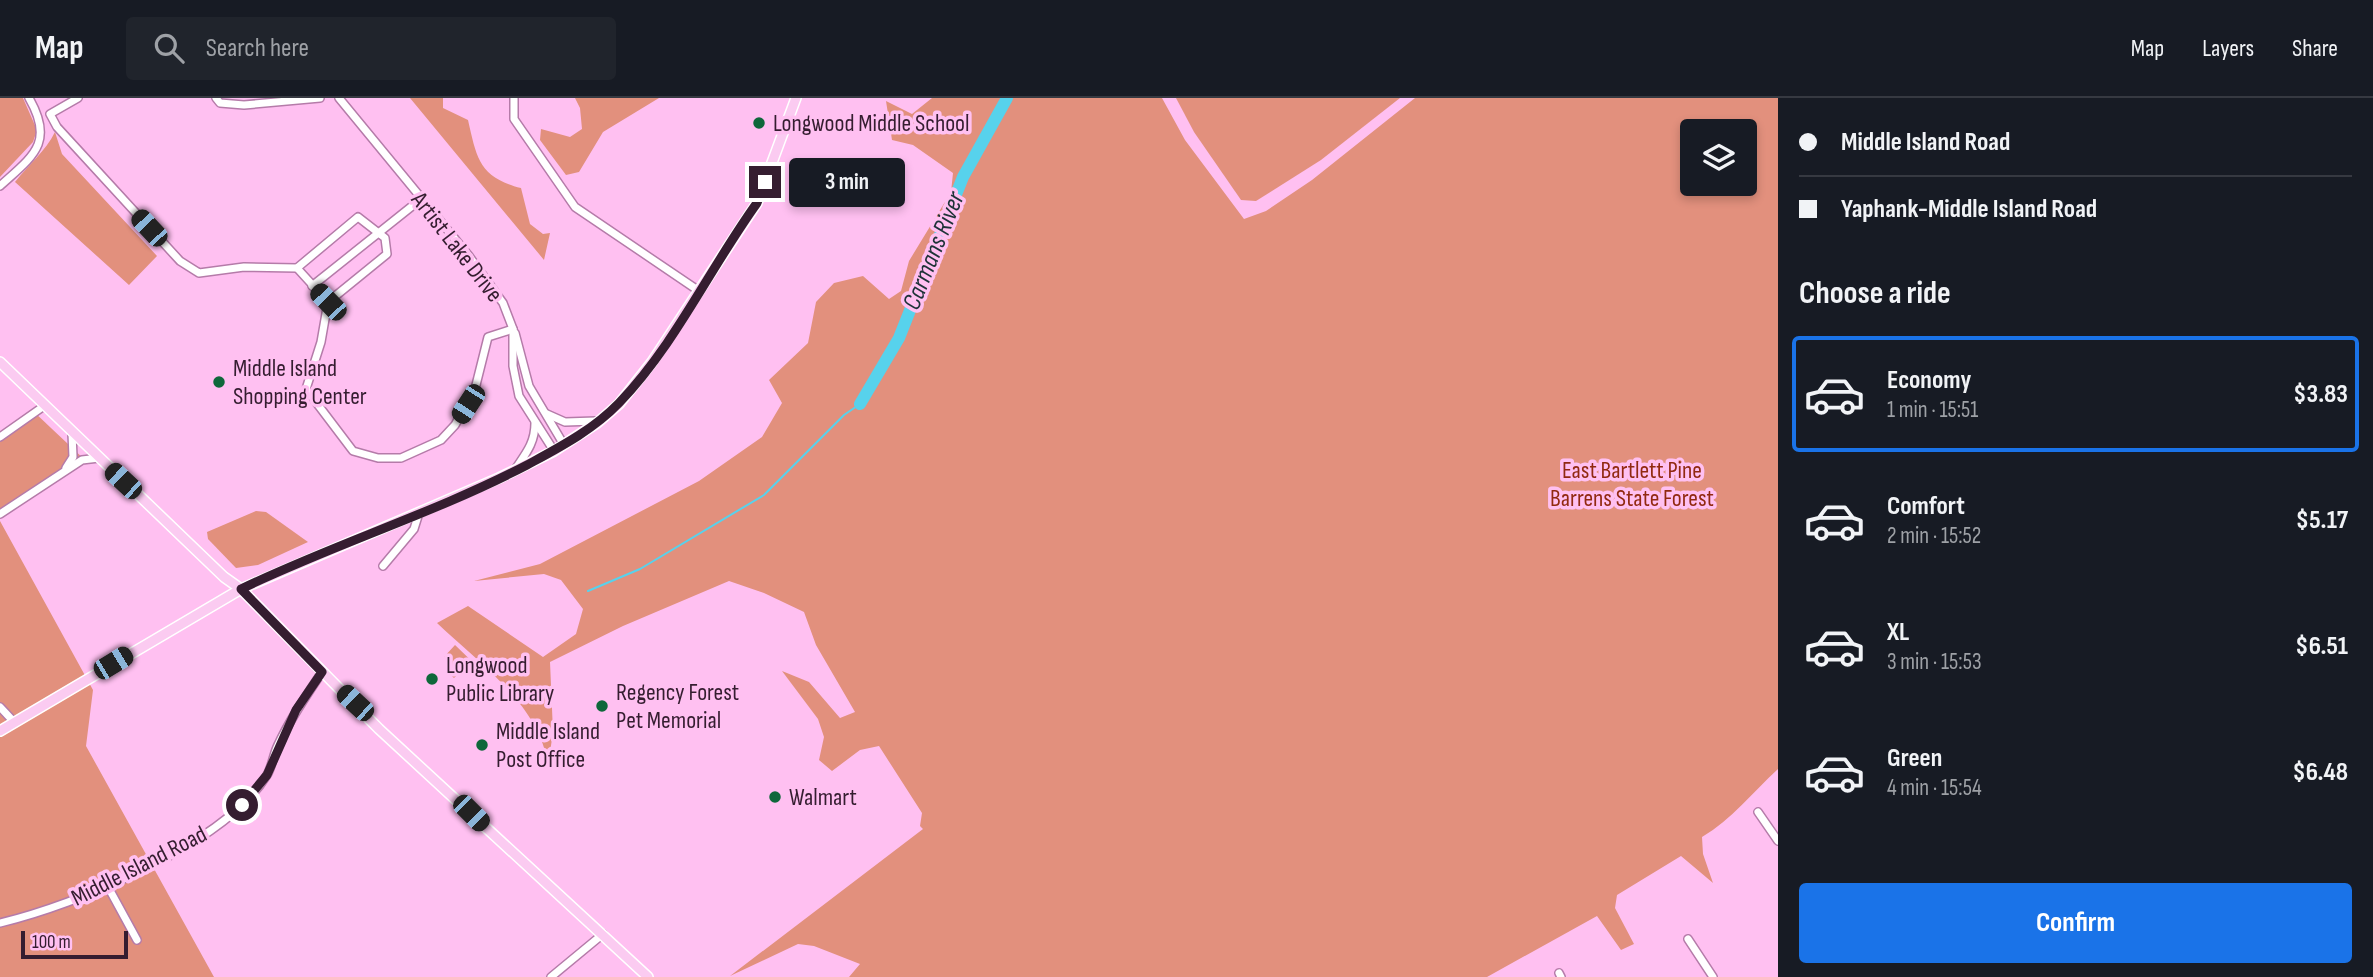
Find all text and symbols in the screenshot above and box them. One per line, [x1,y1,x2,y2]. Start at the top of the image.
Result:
search box [126,17,616,80]
text: Map [35,28,84,68]
icon: search [150,29,188,67]
text: Search here [206,33,309,64]
text: Map [2131,34,2164,63]
text: Layers [2202,34,2254,63]
text: Share [2292,34,2338,63]
place label: Longwood Middle School [773,109,970,138]
marker: Longwood Middle School [751,115,767,131]
map controls [1680,119,1757,196]
button: layers [1680,119,1757,196]
text: Middle Island Road [1841,127,2010,158]
callout: 3 min [790,158,905,206]
route end [749,166,781,198]
text: 3 min [825,168,869,196]
street label: Artist Lake Drive [404,185,509,308]
water label: Carmans River [896,186,972,315]
text: Yaphank-Middle Island Road [1841,194,2097,225]
car [127,205,172,251]
text: Choose a ride [1799,274,1951,313]
car [306,280,351,324]
place label: Middle Island Shopping Center [233,354,367,411]
icon: car [1803,363,1866,426]
text: Economy [1887,365,1971,396]
marker: Middle Island Shopping Center [211,374,227,390]
text: $3.83 [2293,379,2348,410]
car [448,381,489,427]
text: 1 min · 15:51 [1887,396,1978,424]
park label: East Bartlett Pine Barrens State Forest [1550,456,1714,513]
car [101,459,146,503]
icon: car [1803,489,1866,552]
text: Comfort [1887,491,1965,522]
text: $5.17 [2296,505,2348,536]
text: 2 min · 15:52 [1887,522,1981,550]
icon: car [1803,615,1866,678]
text: XL [1887,617,1909,648]
text: $6.51 [2295,631,2348,662]
car [90,643,137,683]
text: 3 min · 15:53 [1887,648,1982,676]
place label: Longwood Public Library [446,651,554,708]
marker: Longwood Public Library [424,671,440,687]
place label: Regency Forest Pet Memorial [616,678,739,735]
car [333,681,378,725]
marker: Regency Forest Pet Memorial [594,698,610,714]
place label: Middle Island Post Office [496,717,600,774]
marker: Middle Island Post Office [474,737,490,753]
icon: car [1803,741,1866,804]
text: Green [1887,743,1942,774]
text: $6.48 [2292,757,2348,788]
text: 4 min · 15:54 [1887,774,1982,802]
place label: Walmart [789,783,857,812]
route start [226,789,258,821]
marker: Walmart [767,789,783,805]
car [449,791,494,835]
street label: Middle Island Road [67,820,211,912]
button: Confirm [1799,883,2352,963]
scale bar [21,928,128,960]
text: 100 m [32,931,71,954]

